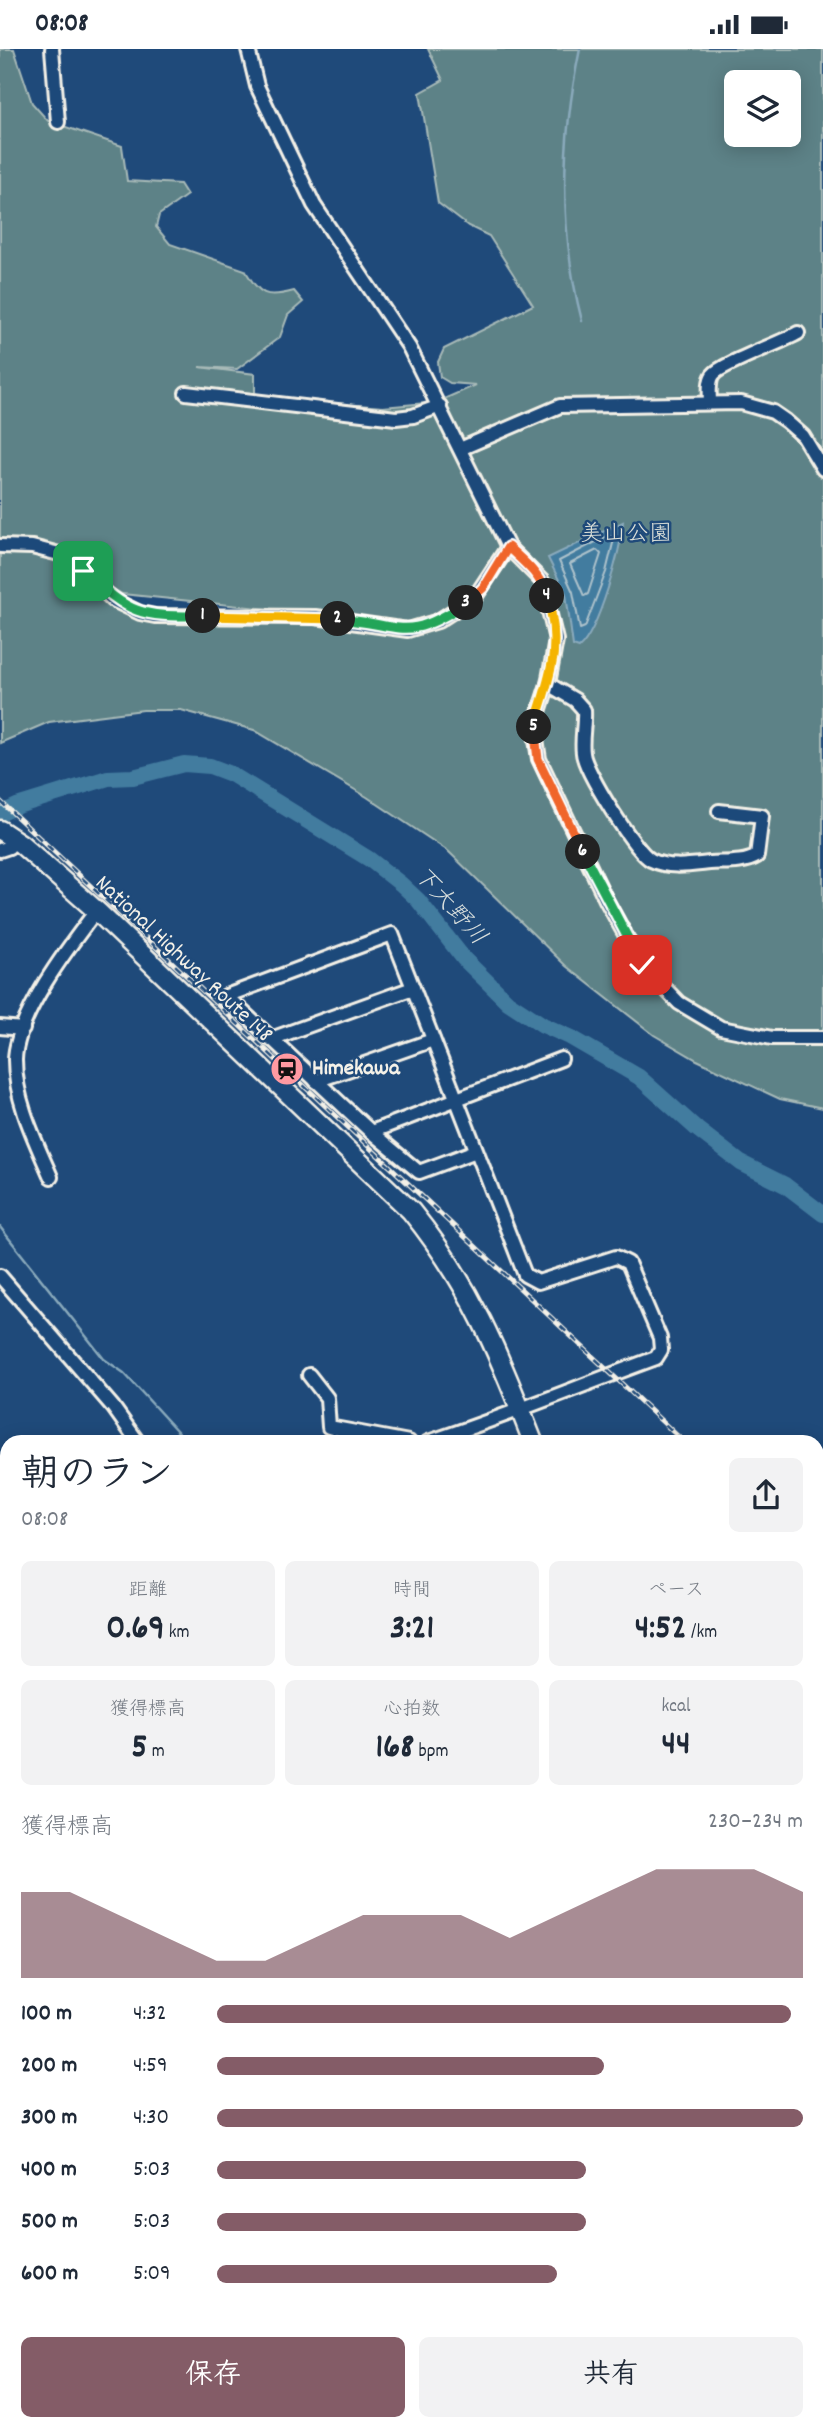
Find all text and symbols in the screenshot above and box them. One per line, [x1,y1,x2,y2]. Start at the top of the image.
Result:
text: 08:08 [35,6,89,43]
map controls [724,70,801,147]
button: layers [724,70,801,147]
park label: 美山公園 [580,519,672,552]
pin [53,541,113,601]
icon: arrive [64,552,102,590]
pin: 4 [530,579,564,613]
text: 4 [543,582,550,609]
pin: 3 [448,585,484,621]
text: 3 [461,589,470,616]
pin: 1 [186,599,220,633]
pin: 2 [320,601,356,637]
text: 1 [200,602,205,629]
text: 2 [333,605,342,632]
pin: 5 [516,709,552,745]
text: 5 [529,713,538,740]
pin: 6 [566,835,600,869]
text: 6 [578,838,587,865]
water label: 下大野川 [404,860,494,954]
street label: National Highway Route 148 [87,868,279,1052]
pin [612,935,672,995]
icon: check [623,946,661,984]
station icon: Himekawa [268,1050,306,1088]
place label: Himekawa [312,1053,401,1086]
text: 朝のラン [21,1450,173,1505]
button: share [729,1458,803,1532]
text: 08:08 [21,1504,68,1537]
text: 距離 [129,1578,167,1605]
text: 時間 [393,1578,431,1605]
text: ペース [648,1578,704,1605]
text: 0.69 [106,1605,164,1655]
text: 3:21 [390,1605,434,1655]
text: 4:52 [635,1605,687,1655]
text: km [164,1620,190,1647]
text: /km [687,1620,717,1647]
text: kcal [662,1694,690,1721]
text: 獲得標高 [110,1697,186,1724]
text: 心拍数 [383,1697,441,1724]
text: 44 [661,1721,691,1771]
text: 5 [131,1724,147,1774]
text: 168 [375,1724,414,1774]
text: m [147,1739,165,1766]
text: bpm [414,1739,449,1766]
text: 230–234 m [708,1806,803,1839]
text: 獲得標高 [21,1812,113,1845]
text: 100 m [21,1998,72,2031]
text: 4:32 [133,1998,167,2031]
text: 200 m [21,2050,77,2083]
text: 4:59 [133,2050,168,2083]
text: 300 m [21,2102,77,2135]
text: 4:30 [133,2102,169,2135]
text: 400 m [21,2154,77,2187]
text: 5:03 [133,2154,170,2187]
text: 500 m [21,2206,78,2239]
text: 5:03 [133,2206,170,2239]
text: 600 m [21,2258,78,2291]
text: 5:09 [133,2258,171,2291]
button: 保存 [21,2337,405,2417]
button: 共有 [419,2337,803,2417]

